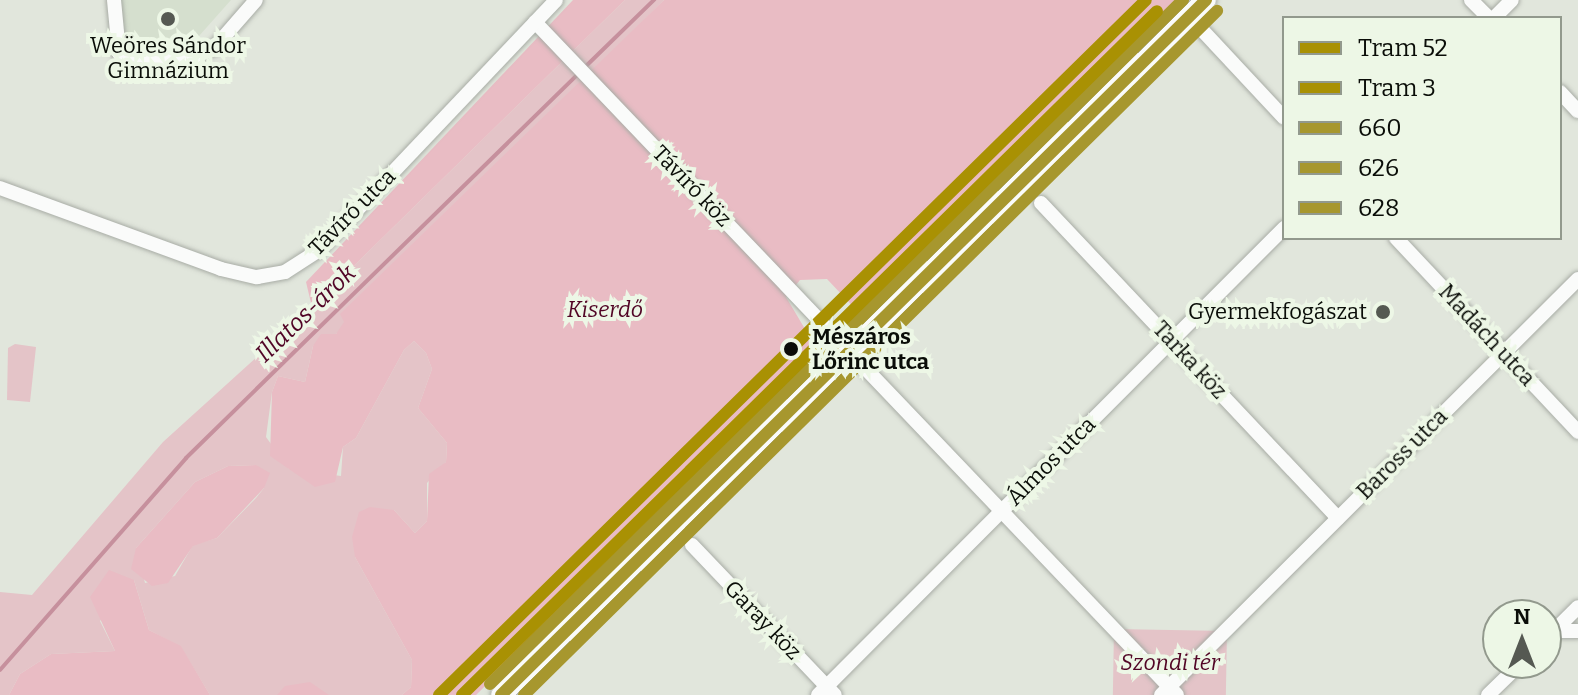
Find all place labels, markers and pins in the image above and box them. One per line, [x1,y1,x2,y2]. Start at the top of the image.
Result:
marker: Weöres Sándor Gimnázium [159,10,177,28]
place label: Weöres Sándor Gimnázium [90,32,246,84]
place label: Gyermekfogászat [1188,299,1367,325]
marker: Gyermekfogászat [1374,303,1392,321]
place label: Mészáros Lőrinc utca [812,323,929,374]
marker: Mészáros Lőrinc utca [777,335,805,363]

